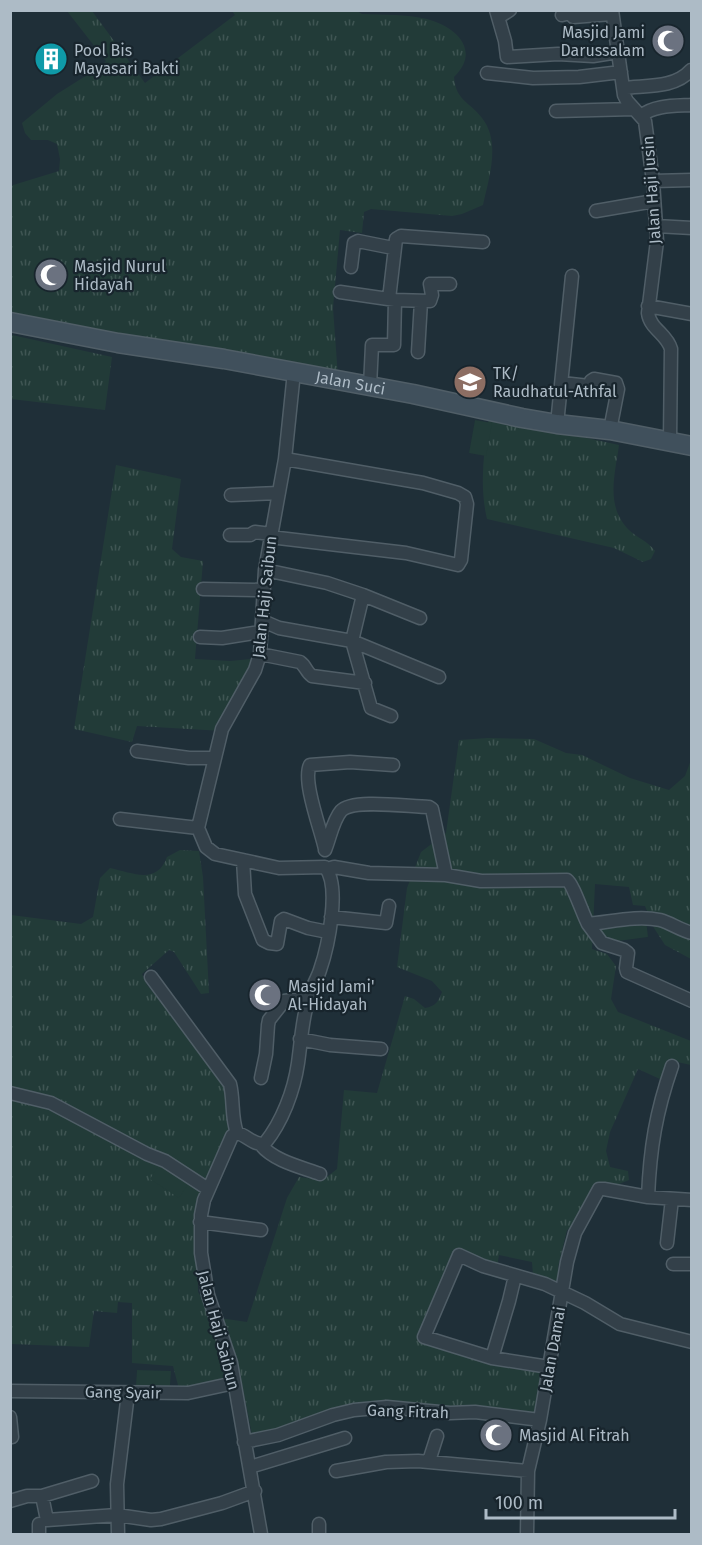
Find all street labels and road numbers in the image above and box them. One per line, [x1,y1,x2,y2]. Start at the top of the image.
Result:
street label: Jalan Haji Jusin [638,135,665,245]
street label: Jalan Suci [314,367,387,399]
street label: Jalan Haji Saibun [249,535,280,659]
street label: Jalan Haji Saibun [193,1268,244,1392]
street label: Jalan Damai [536,1305,569,1393]
street label: Gang Syair [85,1382,162,1403]
street label: Gang Fitrah [367,1401,449,1422]

